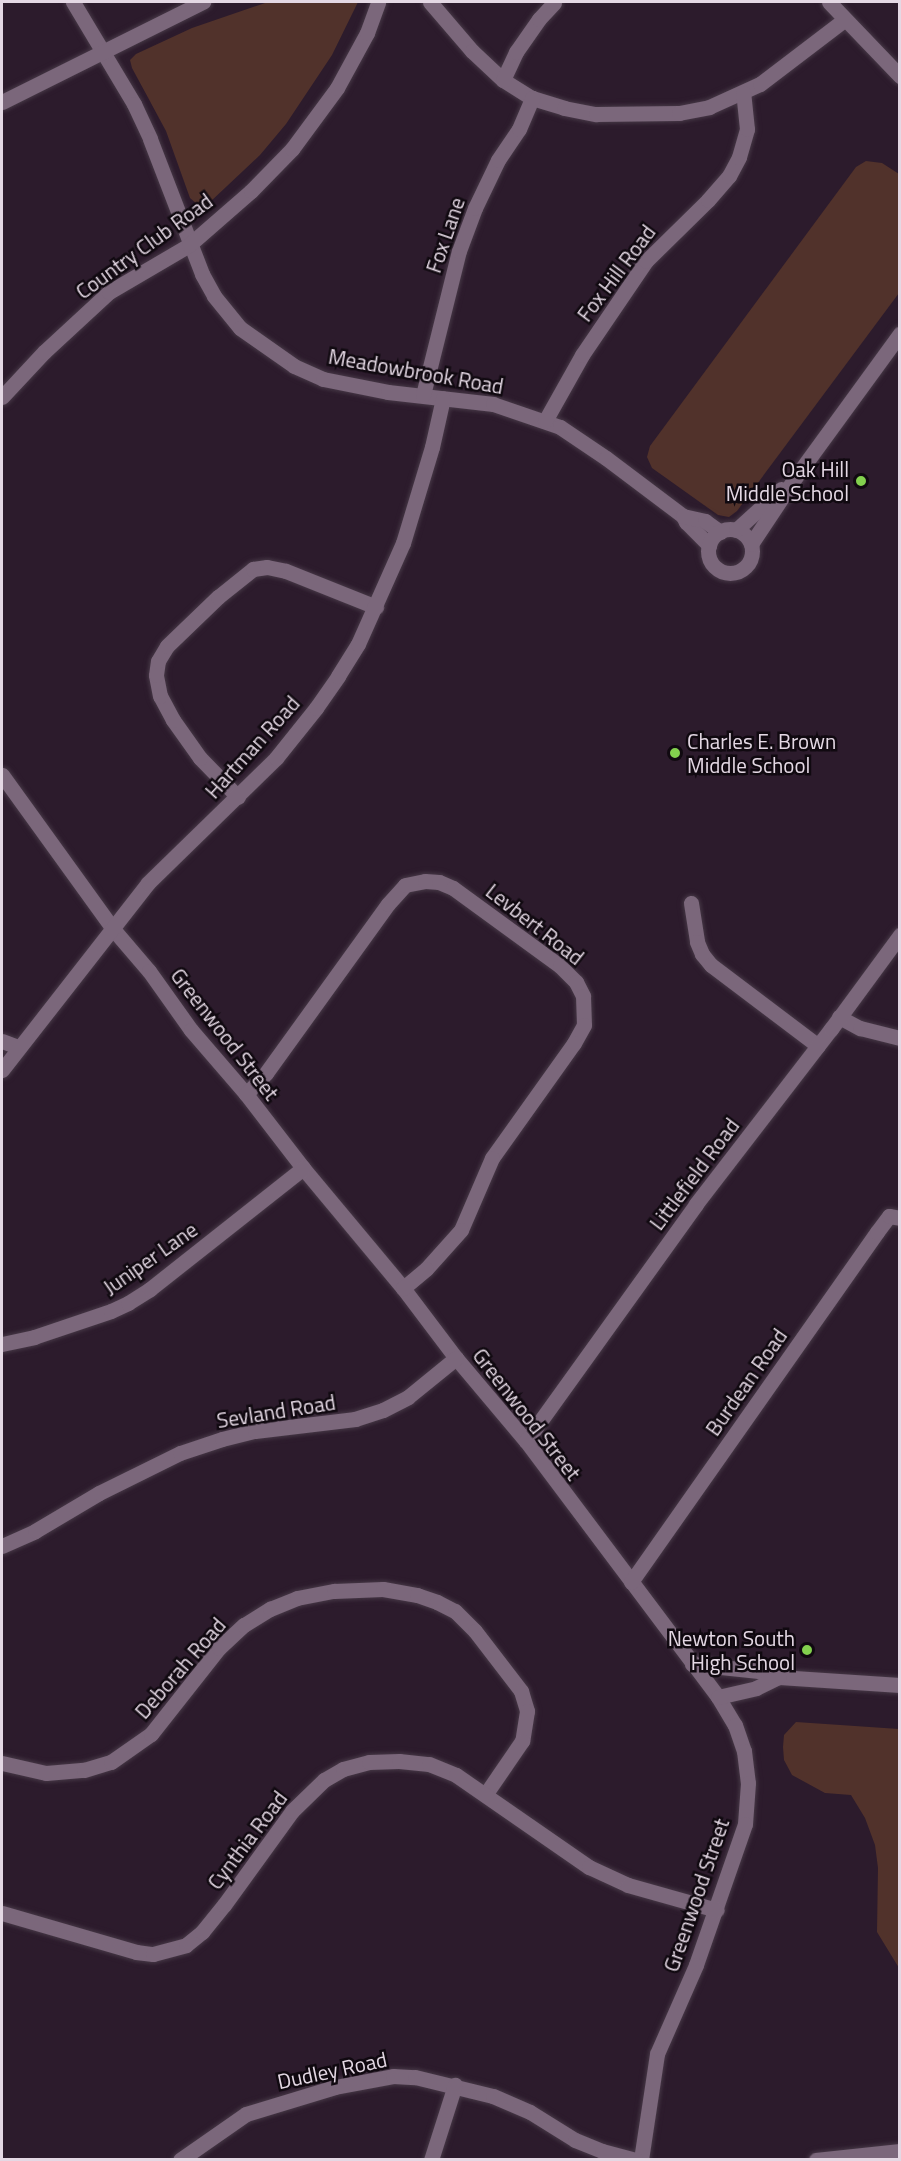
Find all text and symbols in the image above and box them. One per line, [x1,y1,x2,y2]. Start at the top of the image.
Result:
street label: Country Club Road [71,188,217,304]
street label: Fox Lane [420,194,470,276]
street label: Fox Hill Road [572,220,660,326]
street label: Meadowbrook Road [327,343,505,399]
place label: Oak Hill Middle School [726,456,849,506]
marker: Oak Hill Middle School [854,474,868,488]
street label: Hartman Road [200,691,304,803]
place label: Charles E. Brown Middle School [687,728,836,778]
marker: Charles E. Brown Middle School [668,746,682,760]
street label: Levbert Road [481,878,589,970]
street label: Greenwood Street [166,963,284,1105]
street label: Littlefield Road [644,1113,744,1235]
street label: Juniper Lane [98,1216,202,1300]
street label: Burdean Road [700,1324,792,1440]
street label: Greenwood Street [468,1343,586,1485]
street label: Sevland Road [215,1389,337,1433]
street label: Deborah Road [129,1612,231,1724]
place label: Newton South High School [668,1625,795,1675]
marker: Newton South High School [800,1643,814,1657]
street label: Cynthia Road [202,1786,292,1894]
street label: Greenwood Street [658,1815,734,1975]
street label: Dudley Road [275,2046,389,2094]

